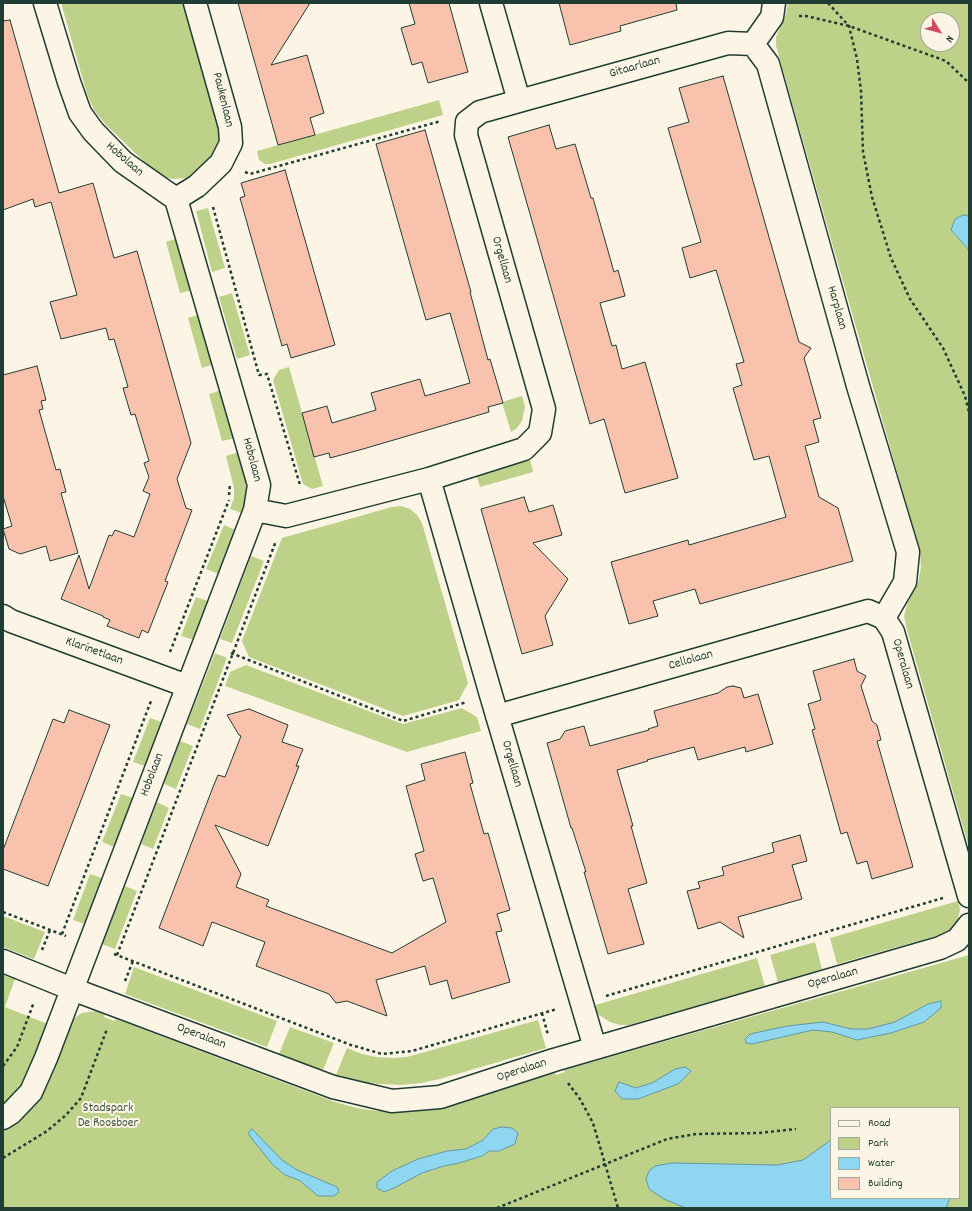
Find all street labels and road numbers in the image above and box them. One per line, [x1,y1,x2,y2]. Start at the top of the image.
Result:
street label: Gitaarlaan [608,53,662,83]
street label: Paukenlaan [208,71,236,129]
street label: Hobolaan [102,139,146,181]
street label: Orgellaan [487,235,515,285]
street label: Harplaan [822,284,850,332]
street label: Hobolaan [238,436,264,484]
street label: Klarinetlaan [63,634,125,670]
street label: Operalaan [887,637,917,691]
street label: Cellolaan [667,647,715,675]
street label: Orgellaan [497,739,525,789]
street label: Hobolaan [138,751,168,799]
street label: Operalaan [806,964,860,994]
street label: Operalaan [174,1021,228,1053]
street label: Operalaan [495,1056,549,1086]

